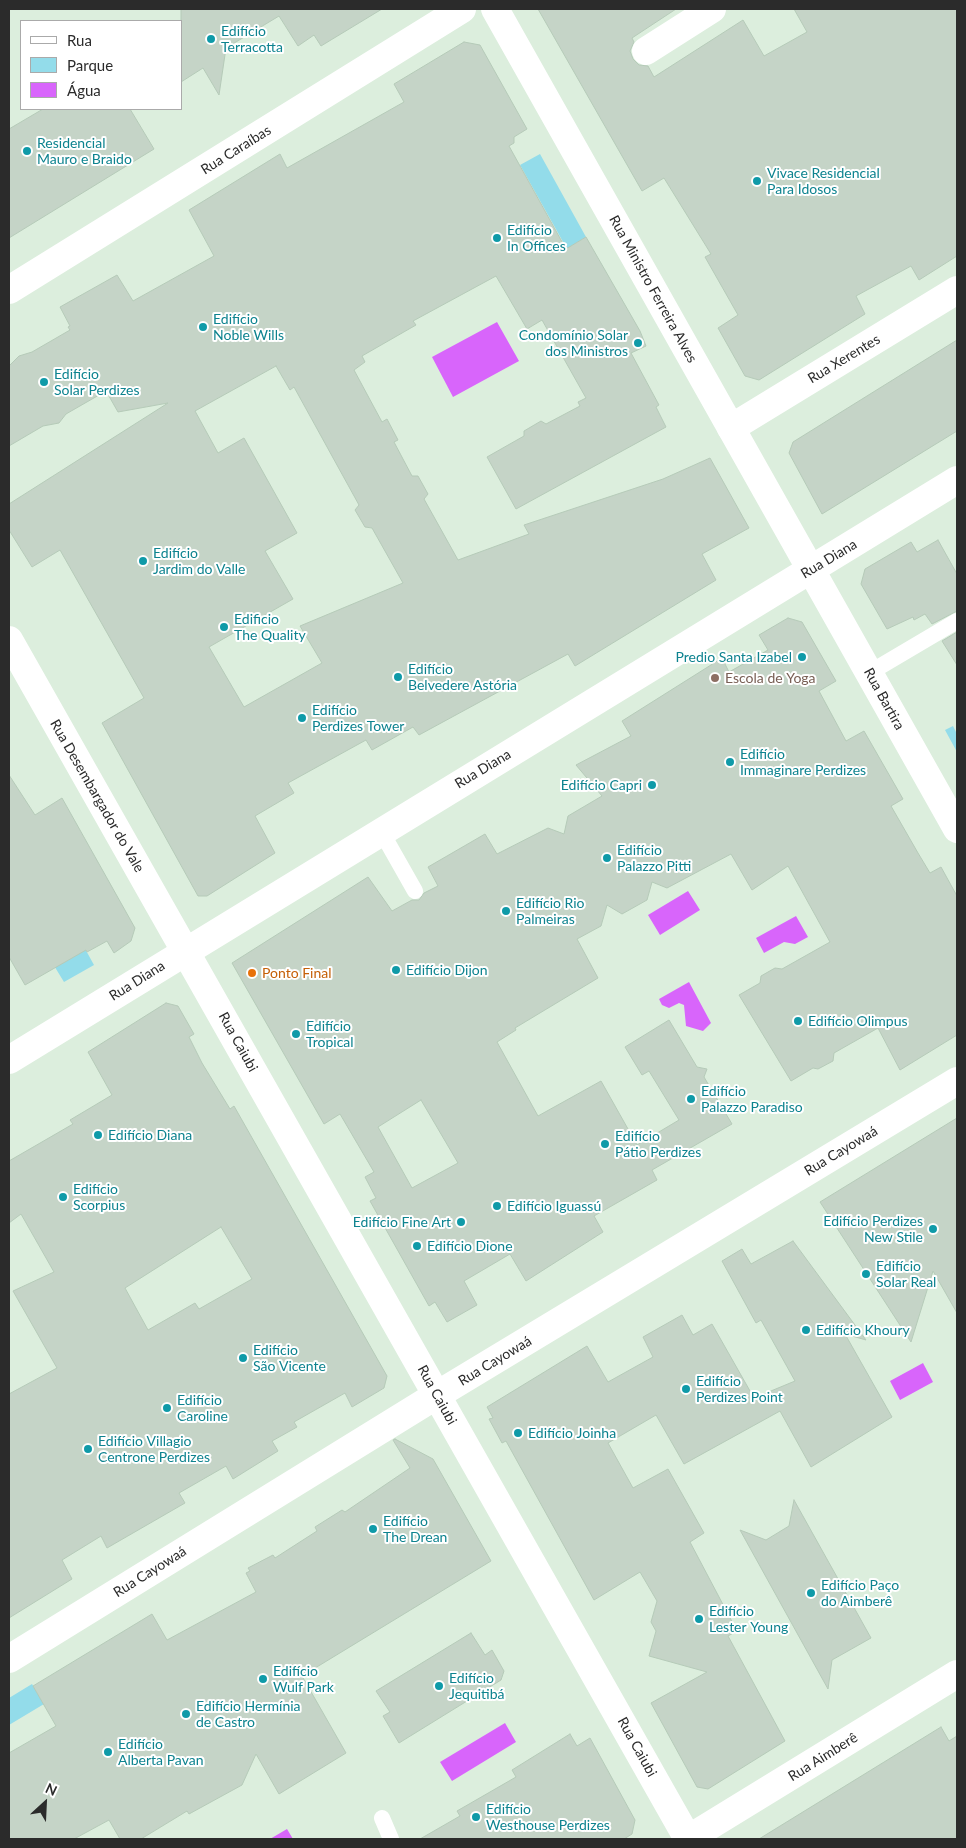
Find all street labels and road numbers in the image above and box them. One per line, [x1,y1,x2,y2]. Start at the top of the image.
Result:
street label: Rua Caraíbas [198,122,274,178]
street label: Rua Ministro Ferreira Alves [605,212,701,366]
street label: Rua Xerentes [805,331,883,387]
street label: Rua Diana [798,536,860,582]
street label: Rua Bartira [860,665,908,733]
street label: Rua Desembargador do Vale [46,717,148,875]
street label: Rua Diana [452,746,514,792]
street label: Rua Diana [106,957,168,1005]
street label: Rua Caiubi [215,1009,261,1075]
street label: Rua Cayowaá [801,1123,881,1179]
street label: Rua Cayowaá [455,1333,535,1389]
street label: Rua Caiubi [414,1362,460,1428]
street label: Rua Cayowaá [111,1543,189,1601]
street label: Rua Caiubi [614,1714,660,1780]
street label: Rua Aimberê [785,1729,861,1785]

